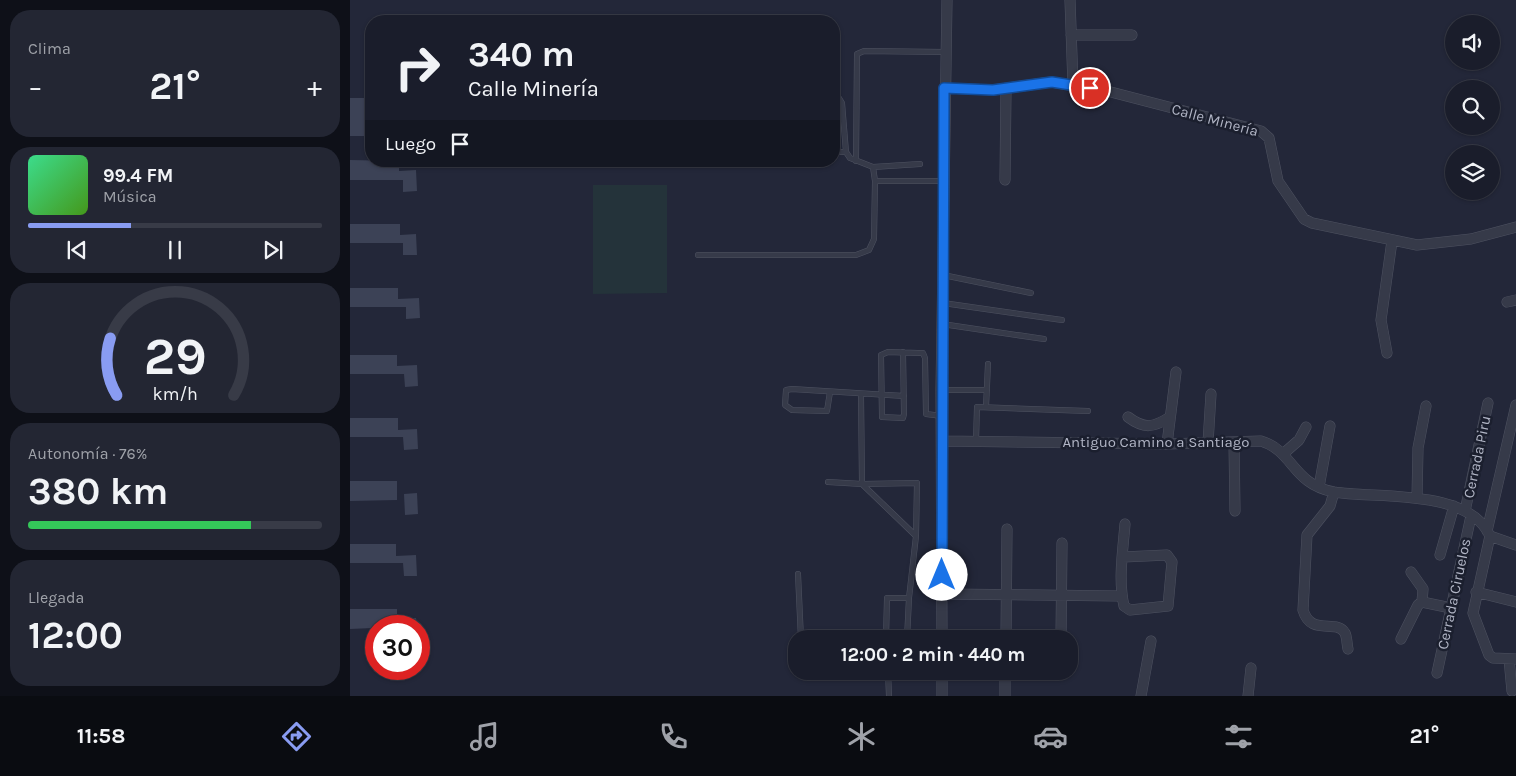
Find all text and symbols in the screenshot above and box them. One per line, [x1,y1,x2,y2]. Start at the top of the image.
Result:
map controls [1445,15,1500,200]
button: sound [1445,15,1500,70]
text: 340 m [468,34,575,75]
icon: right [385,35,450,100]
text: Clima [28,39,71,58]
text: 21° [149,64,201,109]
pin [1069,67,1111,109]
text: − [28,70,43,103]
text: + [307,70,322,103]
icon: arrive [1076,74,1104,102]
text: Calle Minería [468,76,599,102]
button: search [1445,80,1500,135]
street label: Calle Minería [1170,100,1260,140]
icon: arrive [446,130,474,158]
text: Luego [385,133,436,155]
button: layers [1445,145,1500,200]
text: 99.4 FM [103,165,173,187]
text: Música [103,187,156,206]
icon: previous [63,236,91,264]
icon: pause [161,236,189,264]
icon: next [259,236,287,264]
text: 29 [143,326,207,387]
text: km/h [152,384,198,405]
street label: Cerrada Piru [1459,414,1495,500]
street label: Antiguo Camino a Santiago [1062,433,1250,451]
text: Autonomía · 76% [28,444,147,463]
text: 380 km [28,469,168,514]
street label: Cerrada Ciruelos [1433,537,1475,651]
position arrow [915,548,967,600]
text: Llegada [28,588,84,607]
text: 12:00 [28,613,123,658]
speed limit sign: 30 [365,615,430,680]
text: 12:00 · 2 min · 440 m [841,644,1025,666]
icon: directions [279,719,314,754]
icon: music [467,719,502,754]
icon: phone [656,719,691,754]
icon: climate [844,719,879,754]
icon: car [1033,719,1068,754]
icon: filters [1221,719,1256,754]
text: 11:58 [77,723,125,749]
text: 21° [1410,723,1439,749]

